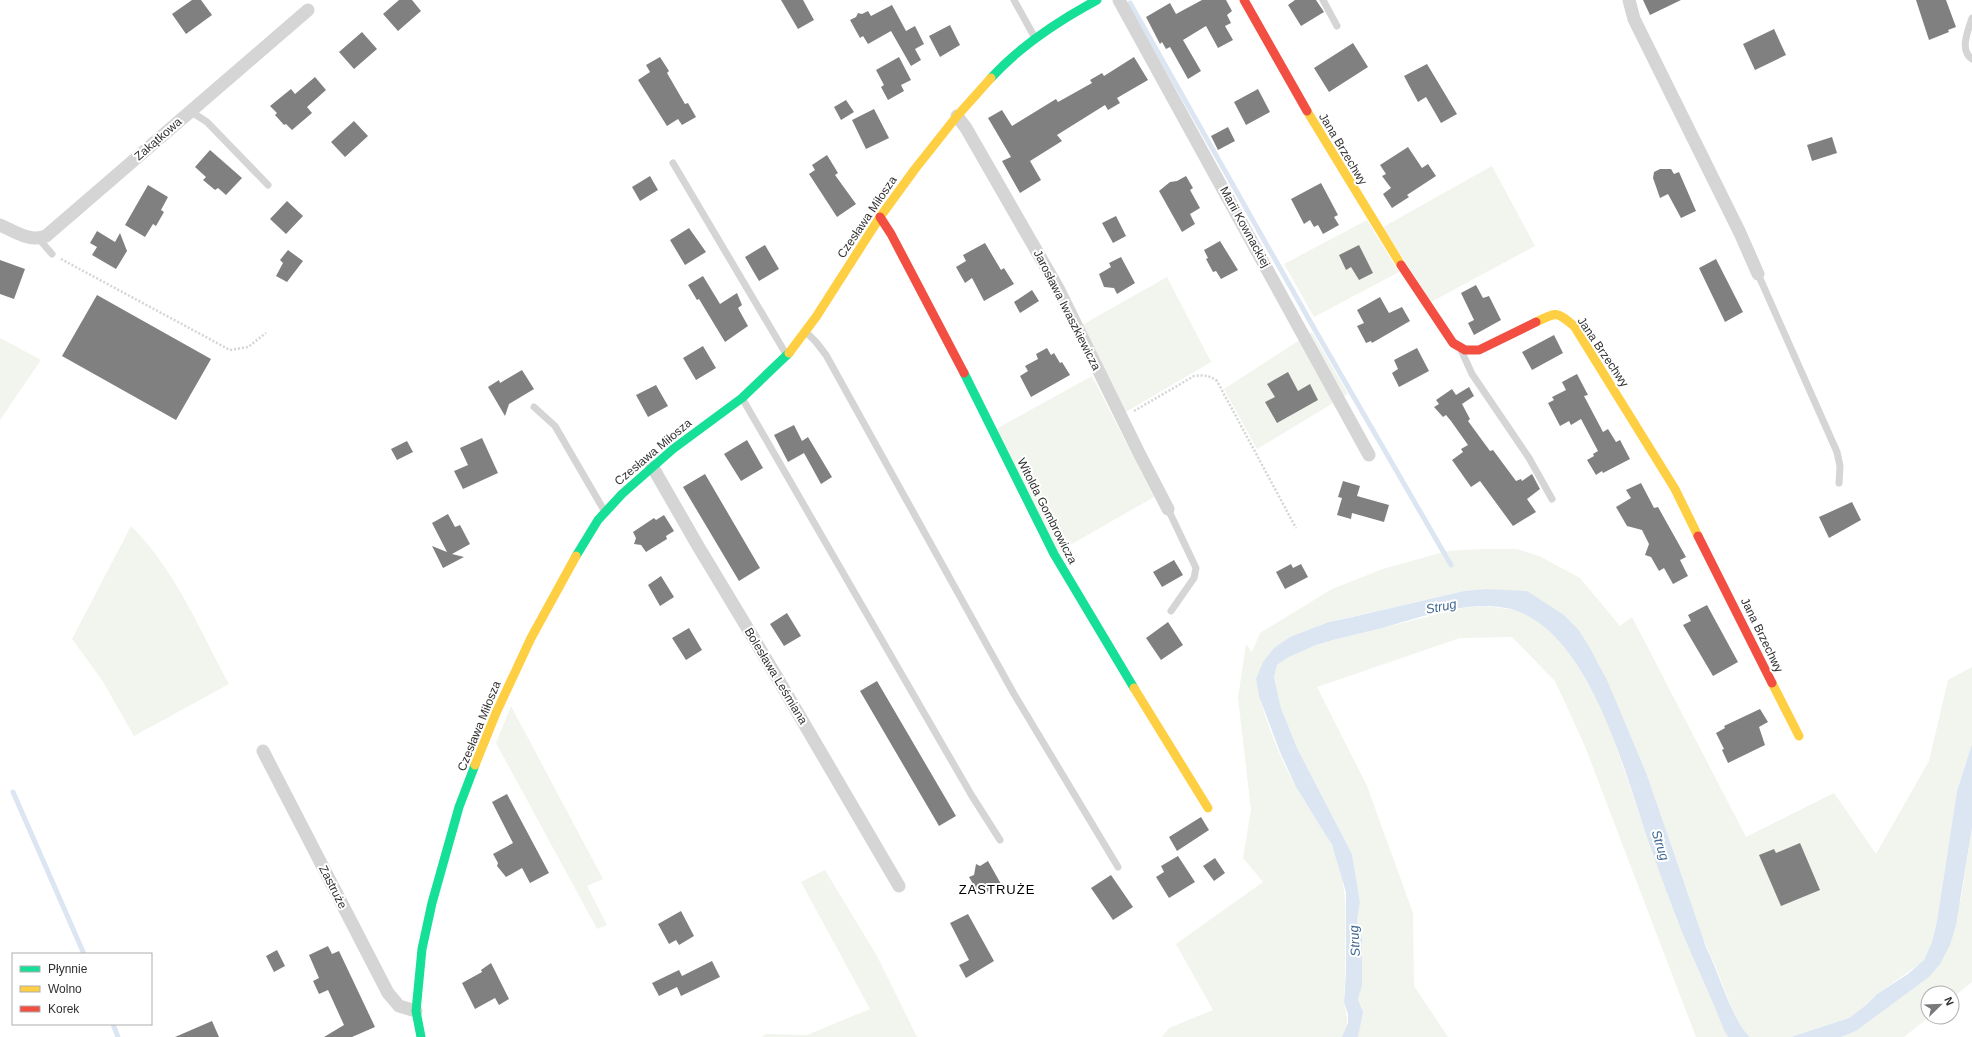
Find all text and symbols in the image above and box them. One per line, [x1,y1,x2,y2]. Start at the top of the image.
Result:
street label: Jana Brzechwy [1316,111,1370,187]
street label: Zakątkowa [132,114,185,163]
street label: Czesława Miłosza [834,173,900,261]
street label: Marii Kownackiej [1217,184,1273,270]
street label: Jarosława Iwaszkiewicza [1030,247,1104,373]
street label: Jana Brzechwy [1574,314,1632,390]
street label: Czesława Miłosza [612,416,695,488]
street label: Witolda Gombrowicza [1014,456,1080,566]
street label: Jana Brzechwy [1738,595,1786,675]
water label: Strug [1424,596,1459,617]
street label: Bolesława Leśmiana [742,625,811,727]
street label: Czesława Miłosza [455,679,504,773]
water label: Strug [1649,828,1673,863]
street label: Zastruże [316,863,350,911]
district label: ZASTRUŻE [959,882,1035,897]
water label: Strug [1346,924,1363,957]
legend [12,953,152,1025]
text: Płynnie [48,962,88,976]
text: Wolno [48,982,82,996]
north arrow [1920,985,1960,1025]
text: N [1942,995,1956,1007]
text: Korek [48,1002,80,1016]

